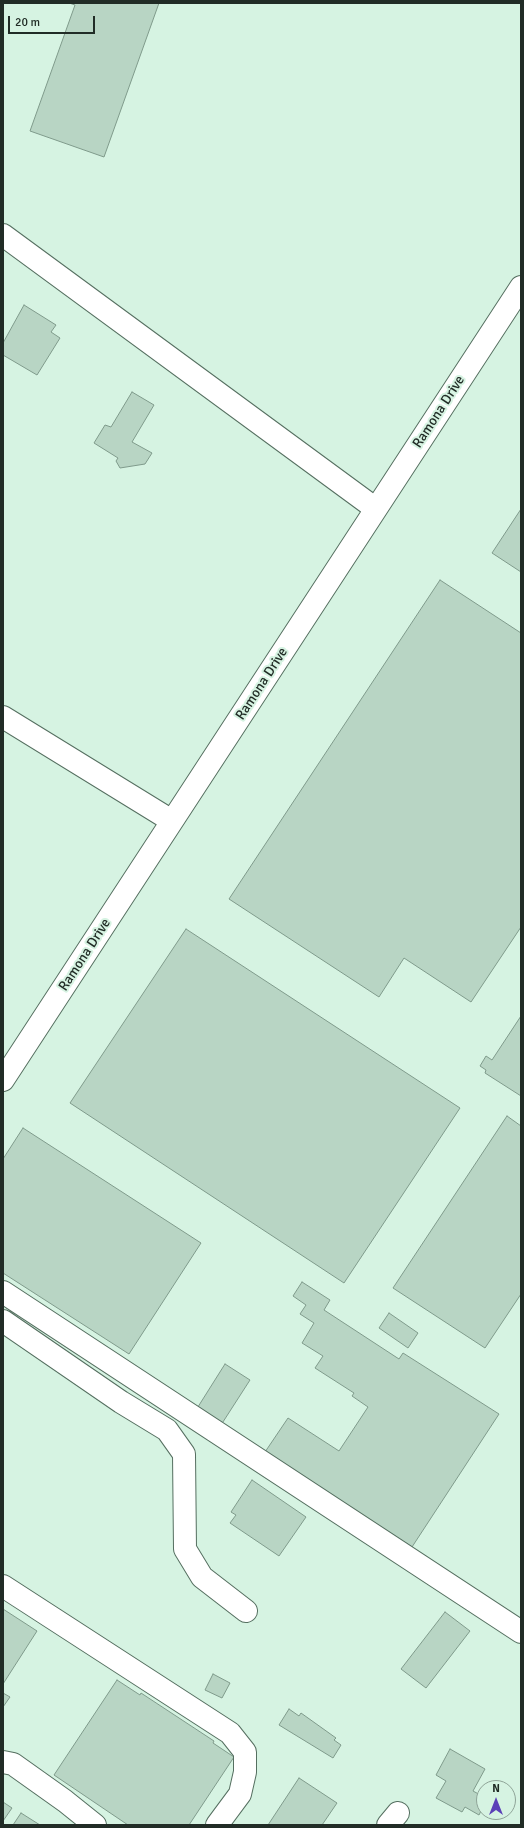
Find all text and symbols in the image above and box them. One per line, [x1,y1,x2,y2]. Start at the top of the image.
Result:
scale bar [10,8,97,34]
text: 20 m [15,15,40,30]
street label: Ramona Drive [409,373,469,451]
street label: Ramona Drive [232,645,292,723]
street label: Ramona Drive [55,916,115,994]
north arrow [476,1780,516,1820]
text: N [492,1782,500,1795]

